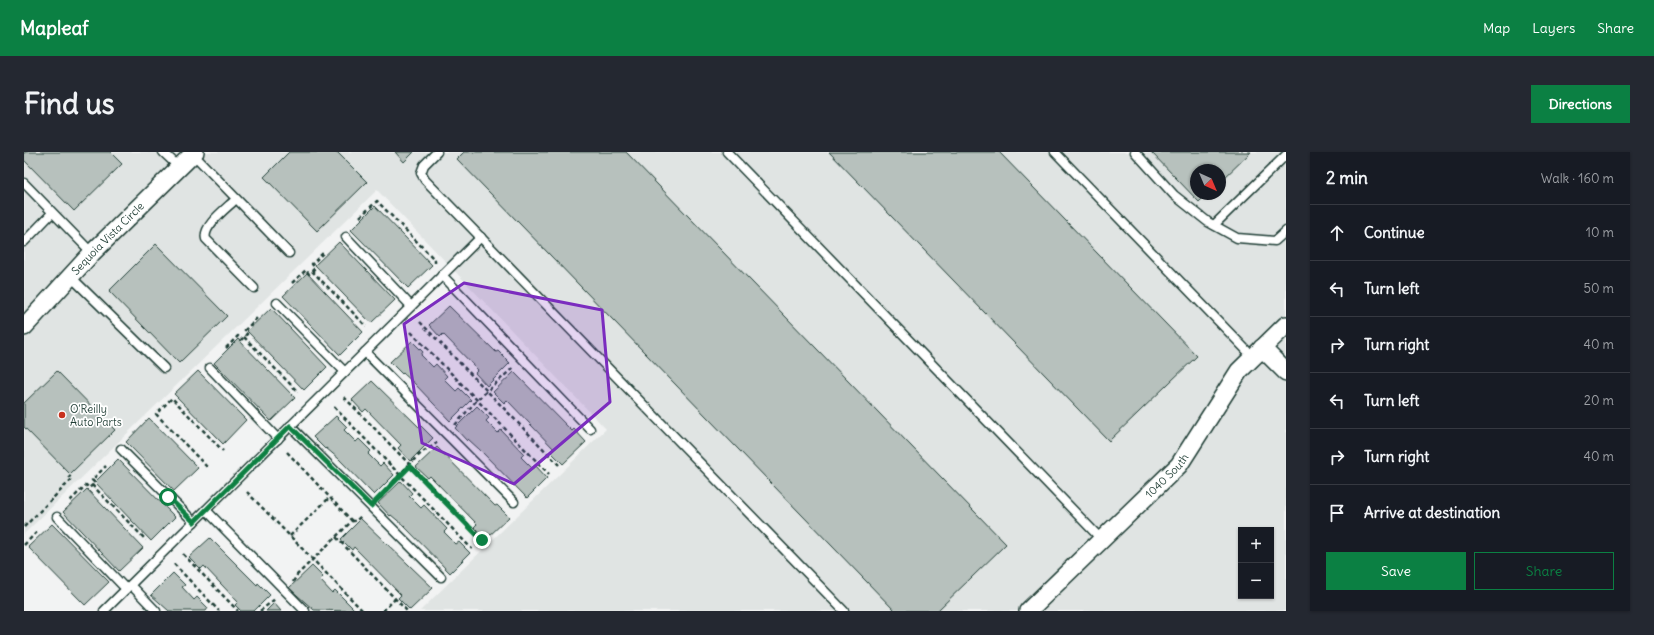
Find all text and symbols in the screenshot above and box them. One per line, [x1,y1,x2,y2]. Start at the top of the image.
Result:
text: Mapleaf [20,16,89,40]
text: Map [1483,19,1510,37]
text: Layers [1532,19,1575,37]
text: Share [1597,19,1634,37]
button: Directions [1531,85,1630,123]
text: Find us [24,86,115,122]
north arrow [1190,164,1226,200]
text: 2 min [1326,167,1368,189]
text: Walk · 160 m [1541,170,1614,187]
street label: Sequoia Vista Circle [69,199,147,278]
icon: ahead [1326,222,1348,244]
text: Continue [1364,223,1425,242]
text: 10 m [1586,224,1614,241]
icon: left [1326,278,1348,300]
text: Turn left [1364,279,1419,298]
text: 50 m [1583,280,1614,297]
icon: right [1326,334,1348,356]
text: Turn right [1364,335,1429,354]
text: 40 m [1583,336,1614,353]
icon: left [1326,390,1348,412]
text: Turn left [1364,391,1419,410]
text: 20 m [1584,392,1614,409]
place label: O'Reilly Auto Parts [70,402,122,429]
marker: O'Reilly Auto Parts [57,410,67,420]
icon: right [1326,446,1348,468]
text: Turn right [1364,447,1429,466]
text: 40 m [1583,448,1614,465]
street label: 1040 South [1142,451,1192,501]
route start [159,488,177,506]
icon: arrive [1326,502,1348,524]
text: Arrive at destination [1364,503,1500,522]
map controls [1238,527,1274,599]
button: + [1238,527,1274,563]
route end [473,531,491,549]
button: Save [1326,552,1466,590]
button: Share [1474,552,1614,590]
button: − [1238,563,1274,599]

